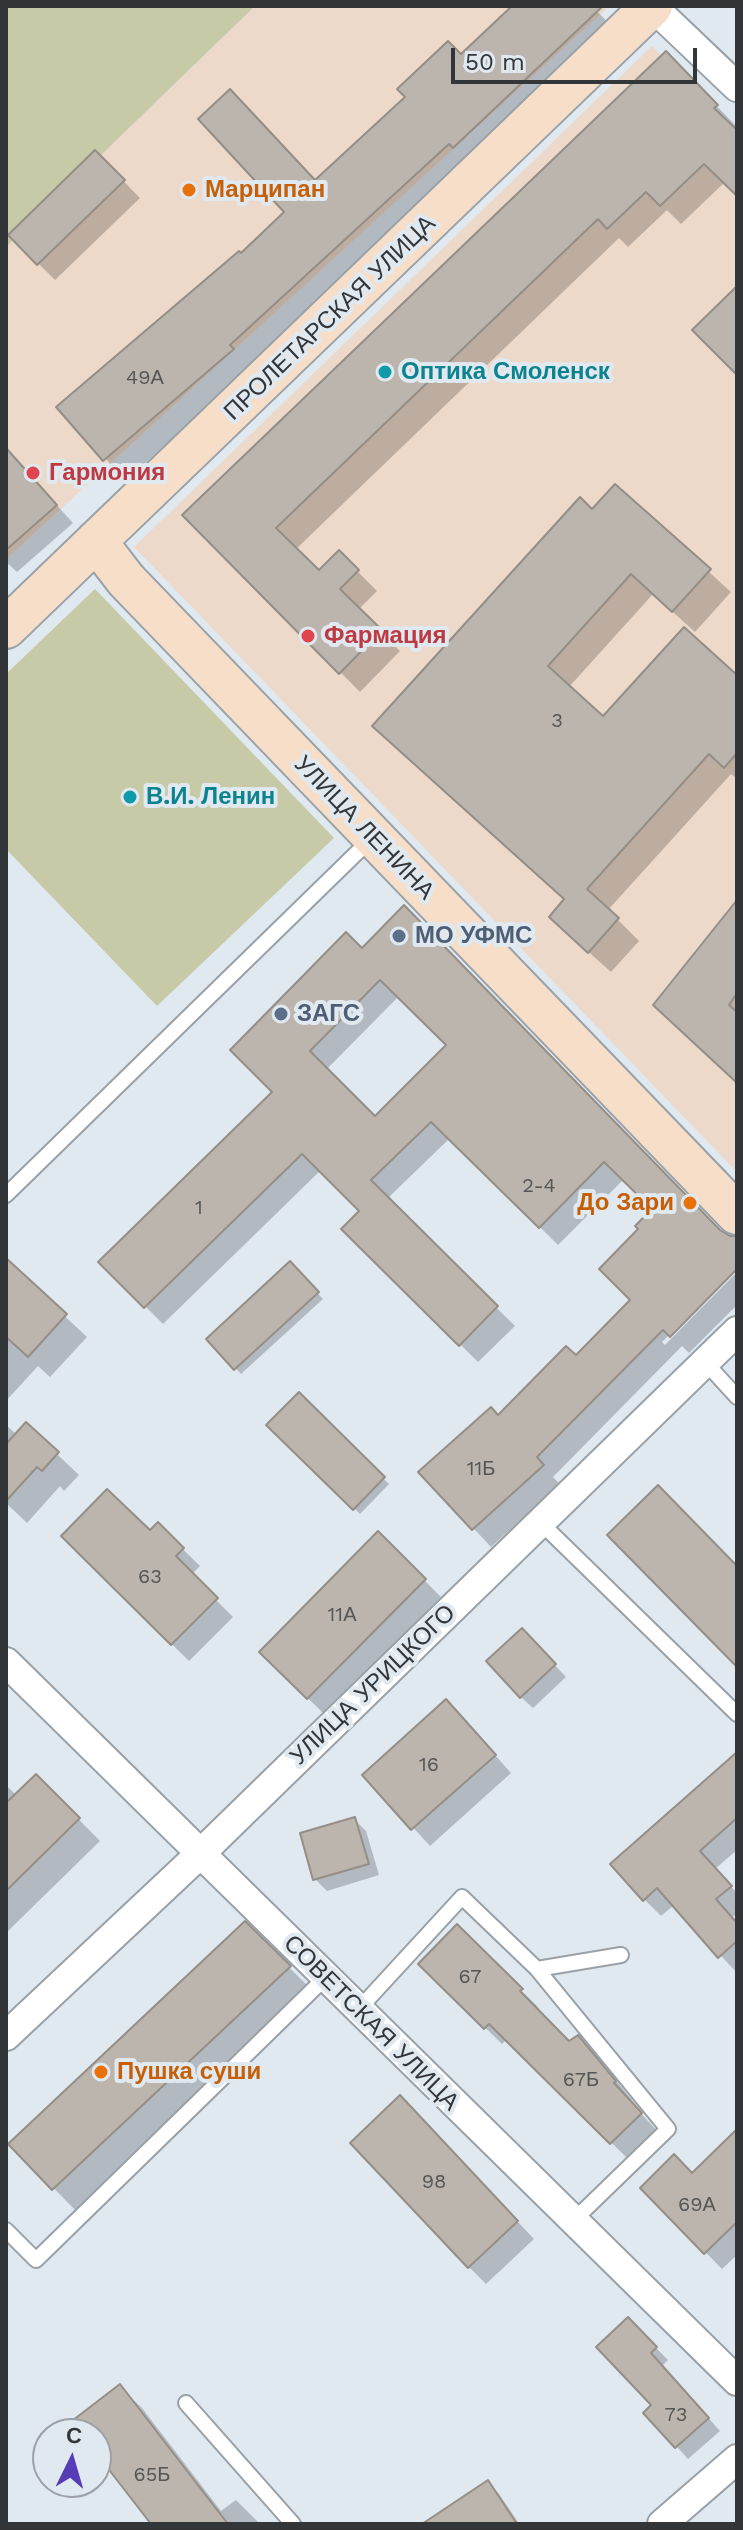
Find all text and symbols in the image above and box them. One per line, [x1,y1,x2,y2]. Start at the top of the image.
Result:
scale bar [455,32,701,82]
text: 50 m [465,48,525,76]
place label: Марципан [205,176,325,204]
marker: Марципан [180,181,198,199]
street label: ПРОЛЕТАРСКАЯ УЛИЦА [218,210,442,426]
place label: Оптика Смоленск [401,358,610,386]
marker: Оптика Смоленск [376,363,394,381]
house number: 49А [126,366,164,390]
place label: Гармония [49,459,165,487]
marker: Гармония [24,464,42,482]
place label: Фармация [324,622,446,650]
marker: Фармация [299,627,317,645]
house number: 3 [551,709,563,733]
street label: УЛИЦА ЛЕНИНА [288,750,440,906]
place label: В.И. Ленин [146,783,275,811]
marker: В.И. Ленин [121,788,139,806]
place label: МО УФМС [415,922,532,950]
marker: МО УФМС [390,927,408,945]
place label: ЗАГС [297,1000,360,1028]
marker: ЗАГС [272,1005,290,1023]
house number: 2-4 [522,1174,556,1198]
place label: До Зари [577,1189,674,1217]
marker: До Зари [681,1194,699,1212]
house number: 1 [195,1196,203,1220]
house number: 11Б [467,1457,495,1481]
house number: 63 [138,1565,162,1589]
street label: УЛИЦА УРИЦКОГО [284,1599,462,1771]
house number: 11А [328,1603,356,1627]
house number: 16 [419,1753,439,1777]
street label: СОВЕТСКАЯ УЛИЦА [277,1929,465,2117]
house number: 67 [458,1965,482,1989]
place label: Пушка суши [117,2058,261,2086]
marker: Пушка суши [92,2063,110,2081]
house number: 67Б [563,2068,599,2092]
house number: 98 [422,2170,446,2194]
house number: 69А [678,2193,716,2217]
house number: 73 [665,2403,687,2427]
north arrow [32,2418,112,2498]
text: С [65,2422,83,2449]
house number: 65Б [134,2463,170,2487]

